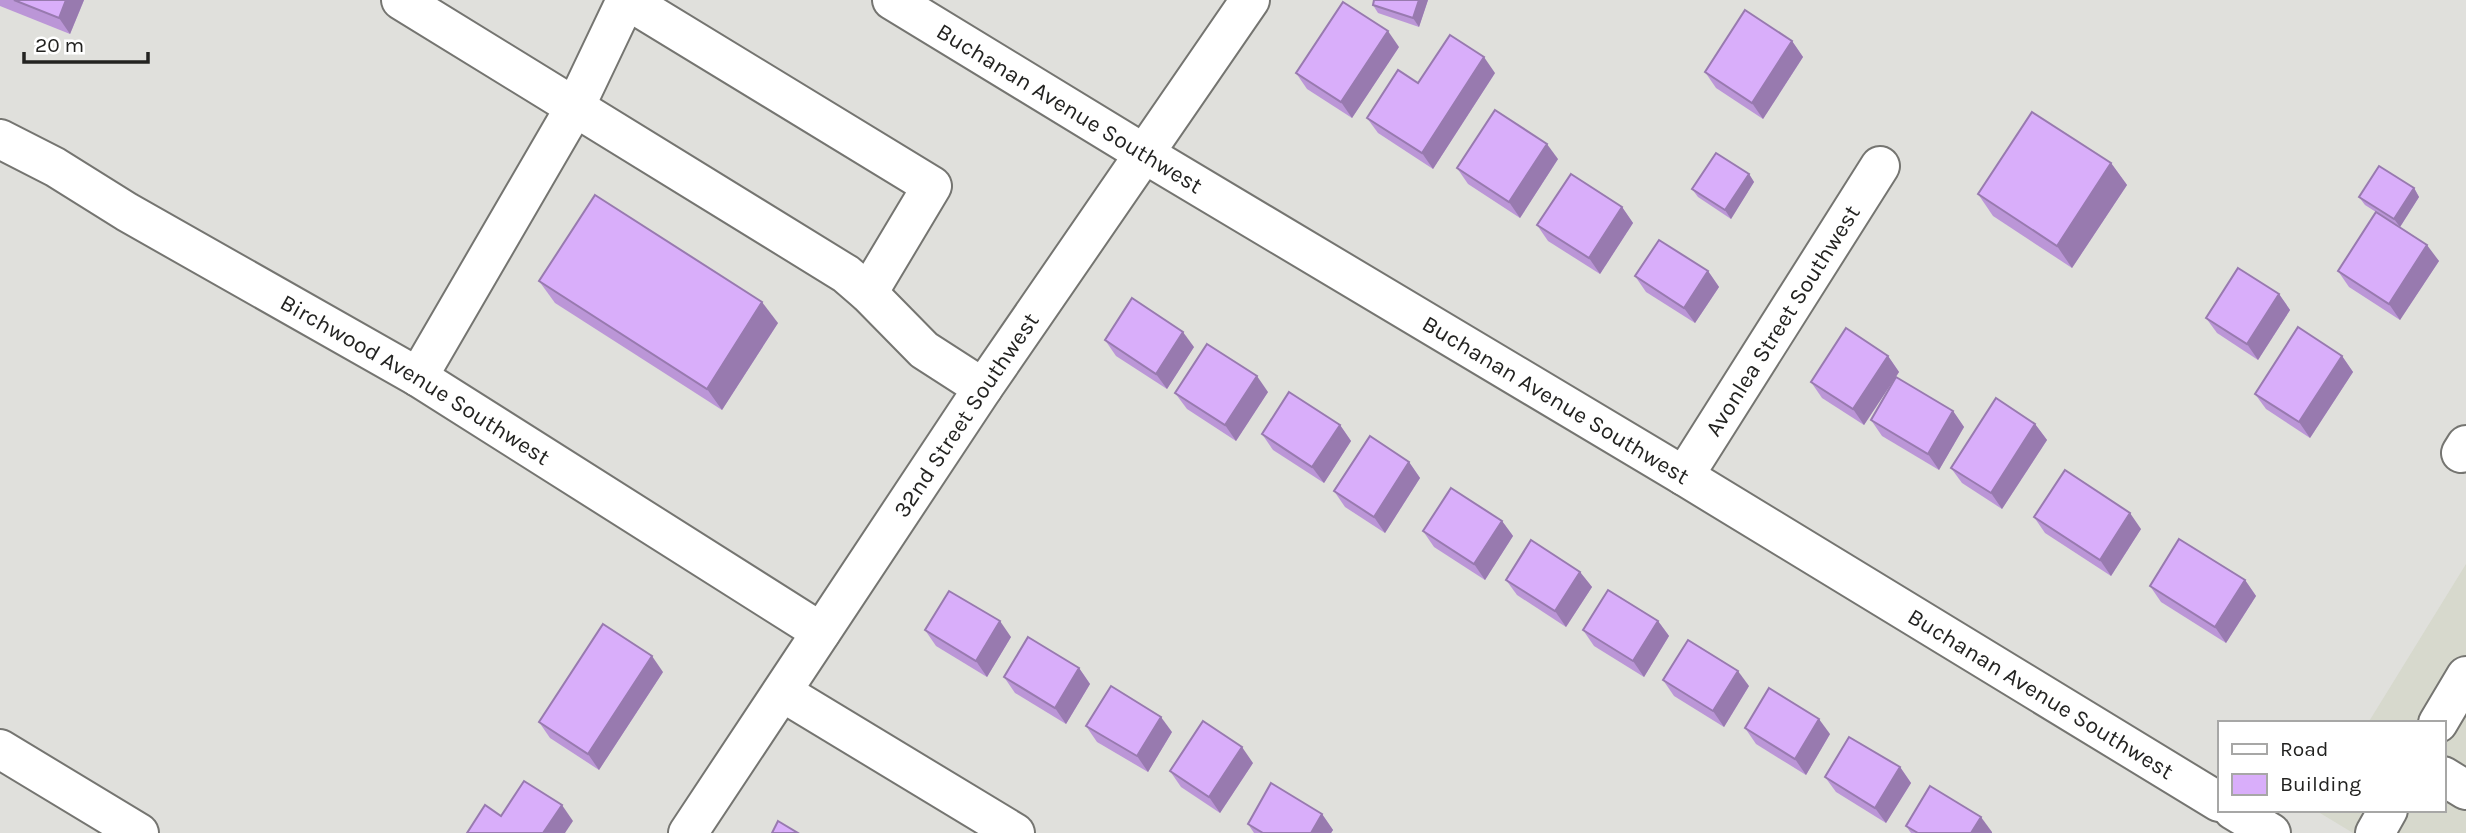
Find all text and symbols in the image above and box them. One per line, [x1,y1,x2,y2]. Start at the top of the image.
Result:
street label: Buchanan Avenue Southwest [932,18,1208,200]
scale bar [24,21,149,65]
text: 20 m [35,33,84,57]
street label: Avonlea Street Southwest [1700,200,1866,441]
street label: Birchwood Avenue Southwest [275,289,555,471]
street label: 32nd Street Southwest [888,307,1045,523]
street label: Buchanan Avenue Southwest [1417,310,1694,490]
street label: Buchanan Avenue Southwest [1903,603,2179,785]
legend [2218,721,2445,812]
text: Road [2280,737,2328,761]
text: Building [2280,772,2361,796]

